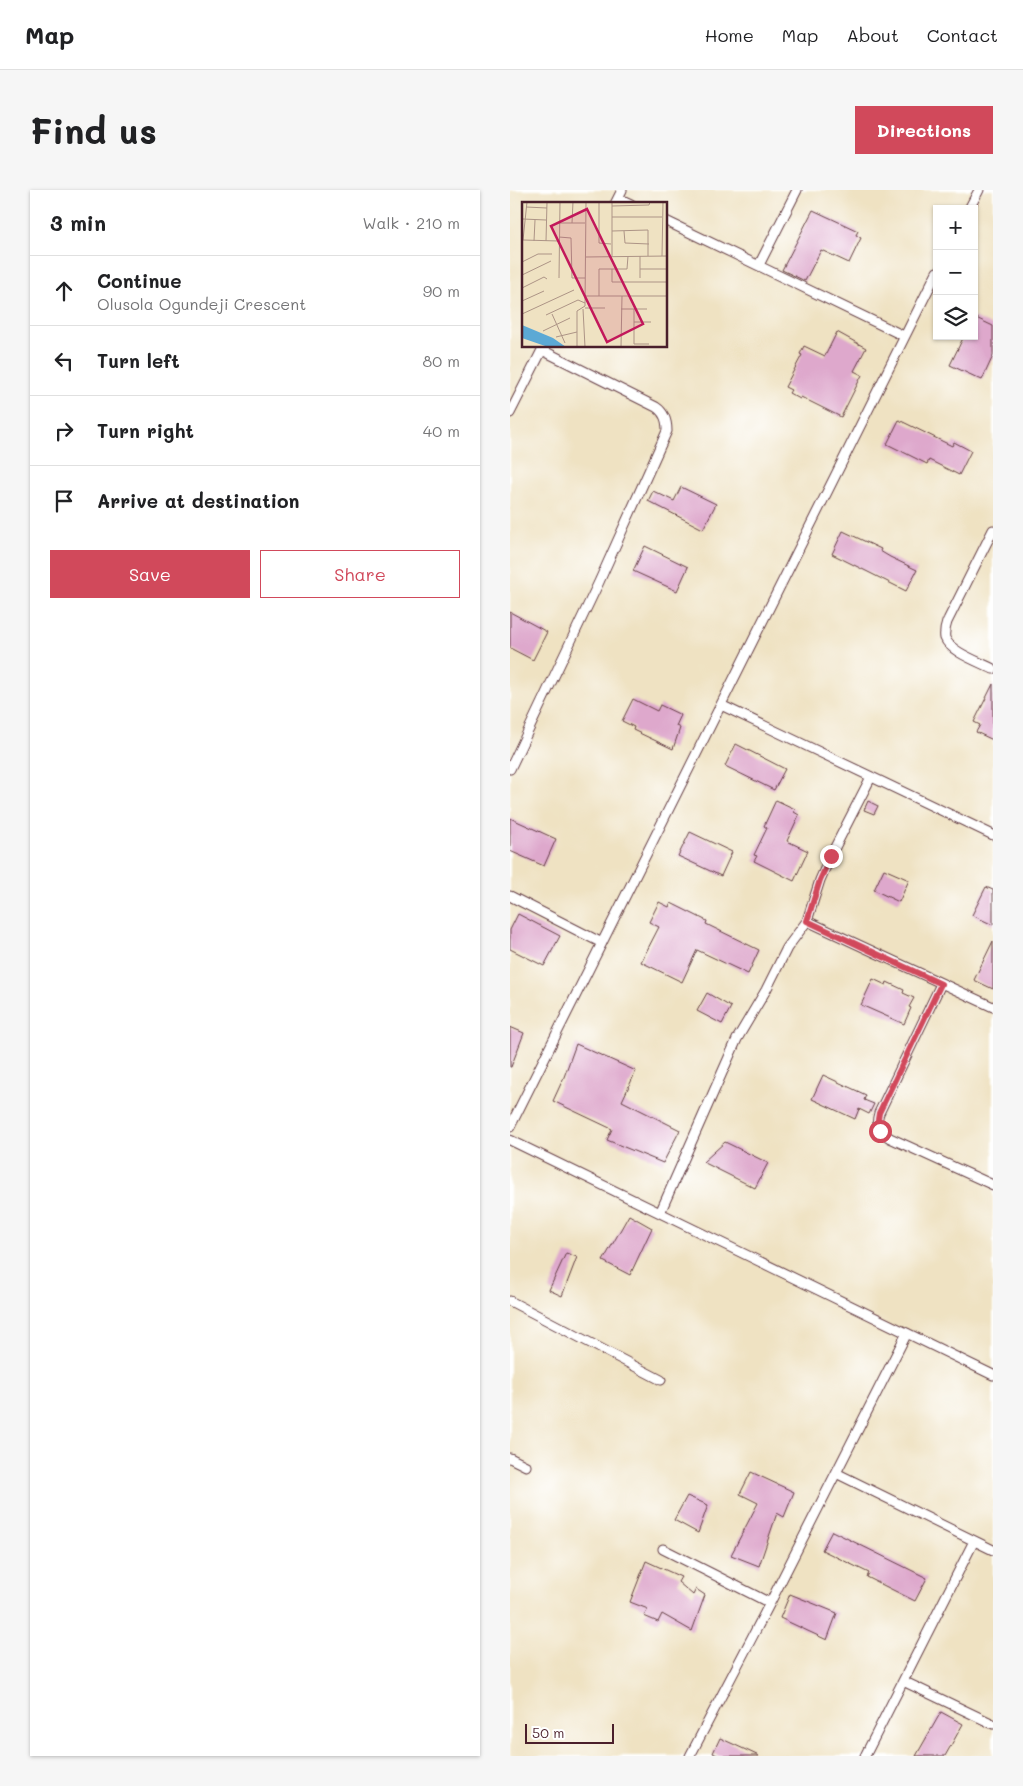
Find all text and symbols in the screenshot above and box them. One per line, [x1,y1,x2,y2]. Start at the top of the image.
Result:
text: Map [25,19,74,50]
text: Home [705,23,754,47]
text: Map [782,23,818,47]
text: About [846,23,899,47]
text: Contact [927,23,998,47]
button: Directions [855,106,993,154]
text: Find us [30,107,157,153]
inset map [522,202,668,348]
map controls [933,205,978,340]
button: + [933,205,978,250]
text: 3 min [50,209,106,236]
text: Walk · 210 m [362,212,460,233]
button: − [933,250,978,295]
text: Continue [97,268,182,293]
icon: ahead [50,277,78,305]
text: 90 m [423,280,460,301]
text: Olusola Ogundeji Crescent [97,293,306,314]
button: layers [933,295,978,340]
icon: left [50,347,78,375]
text: Turn left [97,348,180,373]
text: 80 m [423,350,460,371]
icon: right [50,417,78,445]
text: Turn right [97,418,194,443]
text: 40 m [423,420,460,441]
icon: arrive [50,487,78,515]
text: Arrive at destination [97,488,300,513]
button: Save [50,550,250,598]
button: Share [260,550,460,598]
route end [820,845,843,868]
route start [869,1120,892,1143]
scale bar [525,1721,614,1744]
text: 50 m [532,1723,564,1742]

